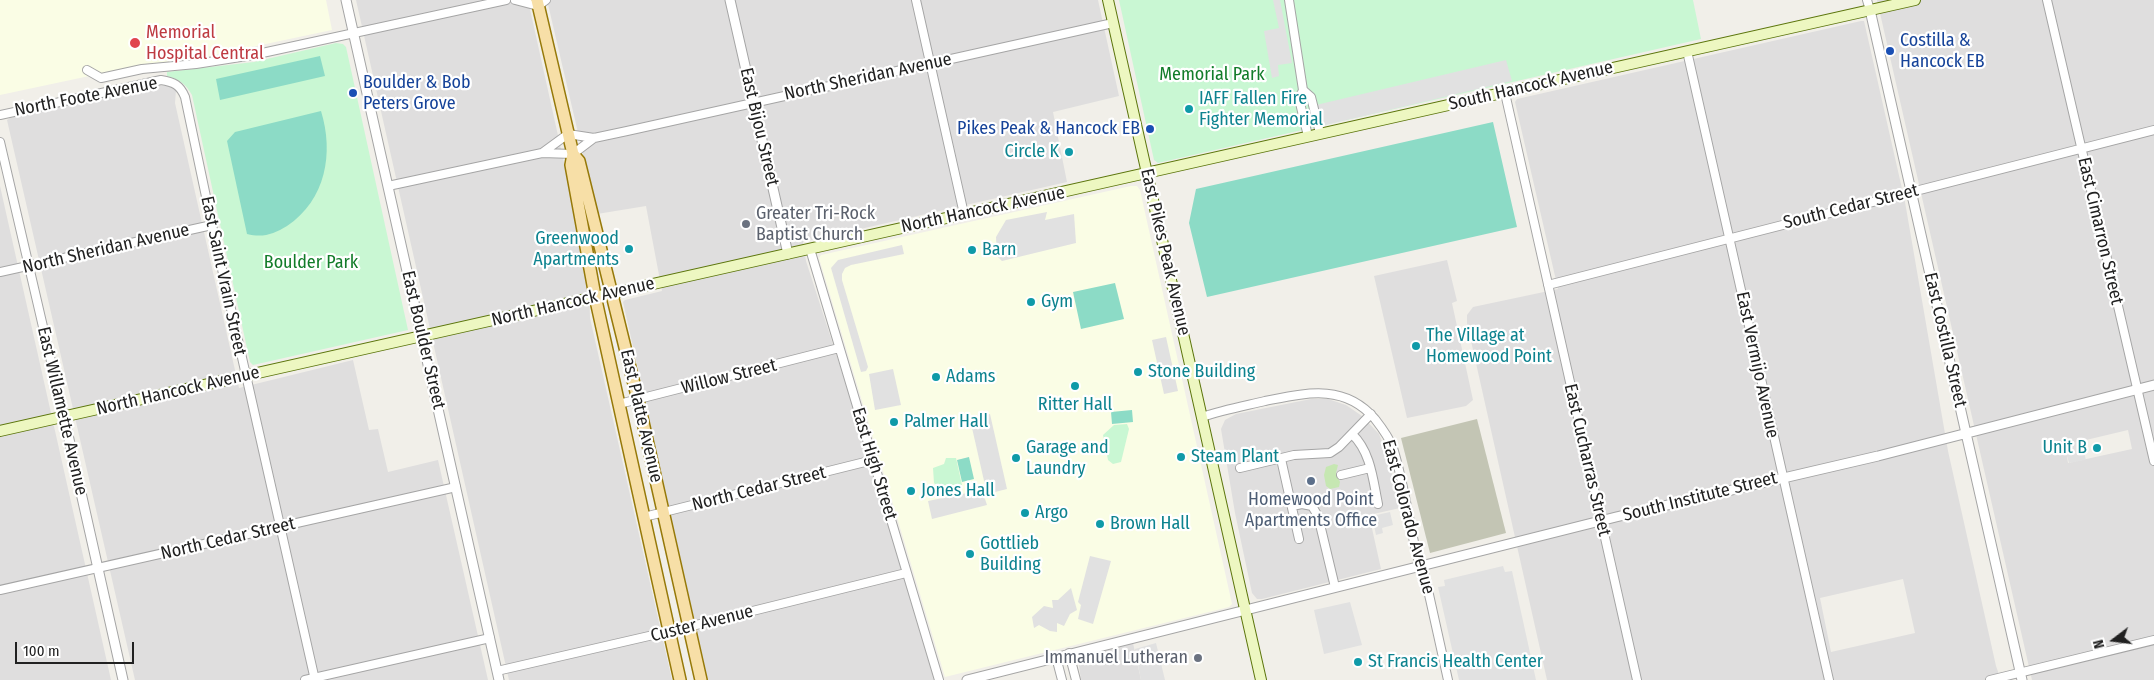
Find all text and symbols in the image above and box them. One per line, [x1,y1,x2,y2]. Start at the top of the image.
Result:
place label: Memorial Hospital Central [146,22,264,64]
place label: Costilla & Hancock EB [1900,30,1985,72]
marker: Memorial Hospital Central [128,36,142,50]
marker: Costilla & Hancock EB [1884,45,1896,57]
street label: North Sheridan Avenue [782,49,954,105]
street label: South Hancock Avenue [1447,57,1615,115]
park label: Memorial Park [1159,64,1265,86]
street label: East Bijou Street [735,66,783,188]
place label: Boulder & Bob Peters Grove [363,72,471,115]
street label: North Foote Avenue [13,73,159,121]
marker: Boulder & Bob Peters Grove [347,87,359,99]
place label: IAFF Fallen Fire Fighter Memorial [1199,88,1323,130]
marker: IAFF Fallen Fire Fighter Memorial [1183,103,1195,115]
place label: Pikes Peak & Hancock EB [957,118,1140,140]
marker: Pikes Peak & Hancock EB [1144,123,1156,135]
place label: Circle K [1005,141,1059,163]
marker: Circle K [1063,146,1075,158]
street label: East Cimarron Street [2073,155,2127,307]
street label: East Pikes Peak Avenue [1135,166,1195,338]
street label: South Cedar Street [1781,180,1921,234]
street label: North Hancock Avenue [899,182,1067,238]
street label: East Saint Vrain Street [196,194,250,358]
place label: Greater Tri-Rock Baptist Church [756,203,875,245]
marker: Greater Tri-Rock Baptist Church [740,218,752,230]
street label: North Sheridan Avenue [20,219,192,279]
place label: Greenwood Apartments [533,228,619,270]
place label: Barn [982,239,1016,261]
marker: Greenwood Apartments [623,243,635,255]
marker: Barn [966,244,978,256]
park label: Boulder Park [264,252,358,274]
street label: East Boulder Street [397,269,449,411]
street label: East Costilla Street [1919,270,1971,410]
street label: North Hancock Avenue [489,273,657,331]
street label: East Vermijo Avenue [1731,290,1783,440]
place label: Gym [1041,291,1073,313]
marker: Gym [1025,296,1037,308]
street label: East Willamette Avenue [32,325,92,497]
place label: The Village at Homewood Point [1426,325,1552,368]
marker: The Village at Homewood Point [1410,340,1422,352]
street label: East Platte Avenue [615,347,667,485]
street label: Willow Street [679,355,779,399]
place label: Stone Building [1148,361,1255,383]
street label: North Hancock Avenue [94,362,262,420]
place label: Adams [946,366,995,388]
marker: Stone Building [1132,366,1144,378]
marker: Adams [930,371,942,383]
marker: Ritter Hall [1069,380,1081,392]
street label: East Cucharras Street [1559,382,1615,538]
place label: Ritter Hall [1038,394,1112,416]
street label: East High Street [847,405,901,523]
place label: Palmer Hall [904,411,988,433]
marker: Palmer Hall [888,416,900,428]
place label: Garage and Laundry [1026,437,1109,479]
street label: East Colorado Avenue [1377,437,1439,597]
place label: Unit B [2042,437,2087,459]
marker: Unit B [2091,442,2103,454]
place label: Steam Plant [1191,446,1279,468]
marker: Steam Plant [1175,451,1187,463]
marker: Garage and Laundry [1010,452,1022,464]
street label: North Cedar Street [690,462,828,516]
street label: South Institute Street [1621,467,1779,527]
marker: Homewood Point Apartments Office [1305,475,1317,487]
place label: Jones Hall [921,480,995,502]
marker: Jones Hall [905,485,917,497]
place label: Homewood Point Apartments Office [1245,489,1377,532]
place label: Argo [1035,502,1068,524]
marker: Argo [1019,507,1031,519]
street label: North Cedar Street [159,513,297,565]
place label: Brown Hall [1110,513,1190,535]
marker: Brown Hall [1094,518,1106,530]
place label: Gottlieb Building [980,533,1041,576]
marker: Gottlieb Building [964,548,976,560]
street label: Custer Avenue [648,601,756,647]
north arrow [2089,615,2139,665]
scale bar [18,632,136,664]
text: N [2090,638,2108,650]
text: 100 m [23,642,60,660]
place label: Immanuel Lutheran [1045,647,1188,669]
place label: St Francis Health Center [1368,651,1543,673]
marker: Immanuel Lutheran [1192,652,1204,664]
marker: St Francis Health Center [1352,656,1364,668]

